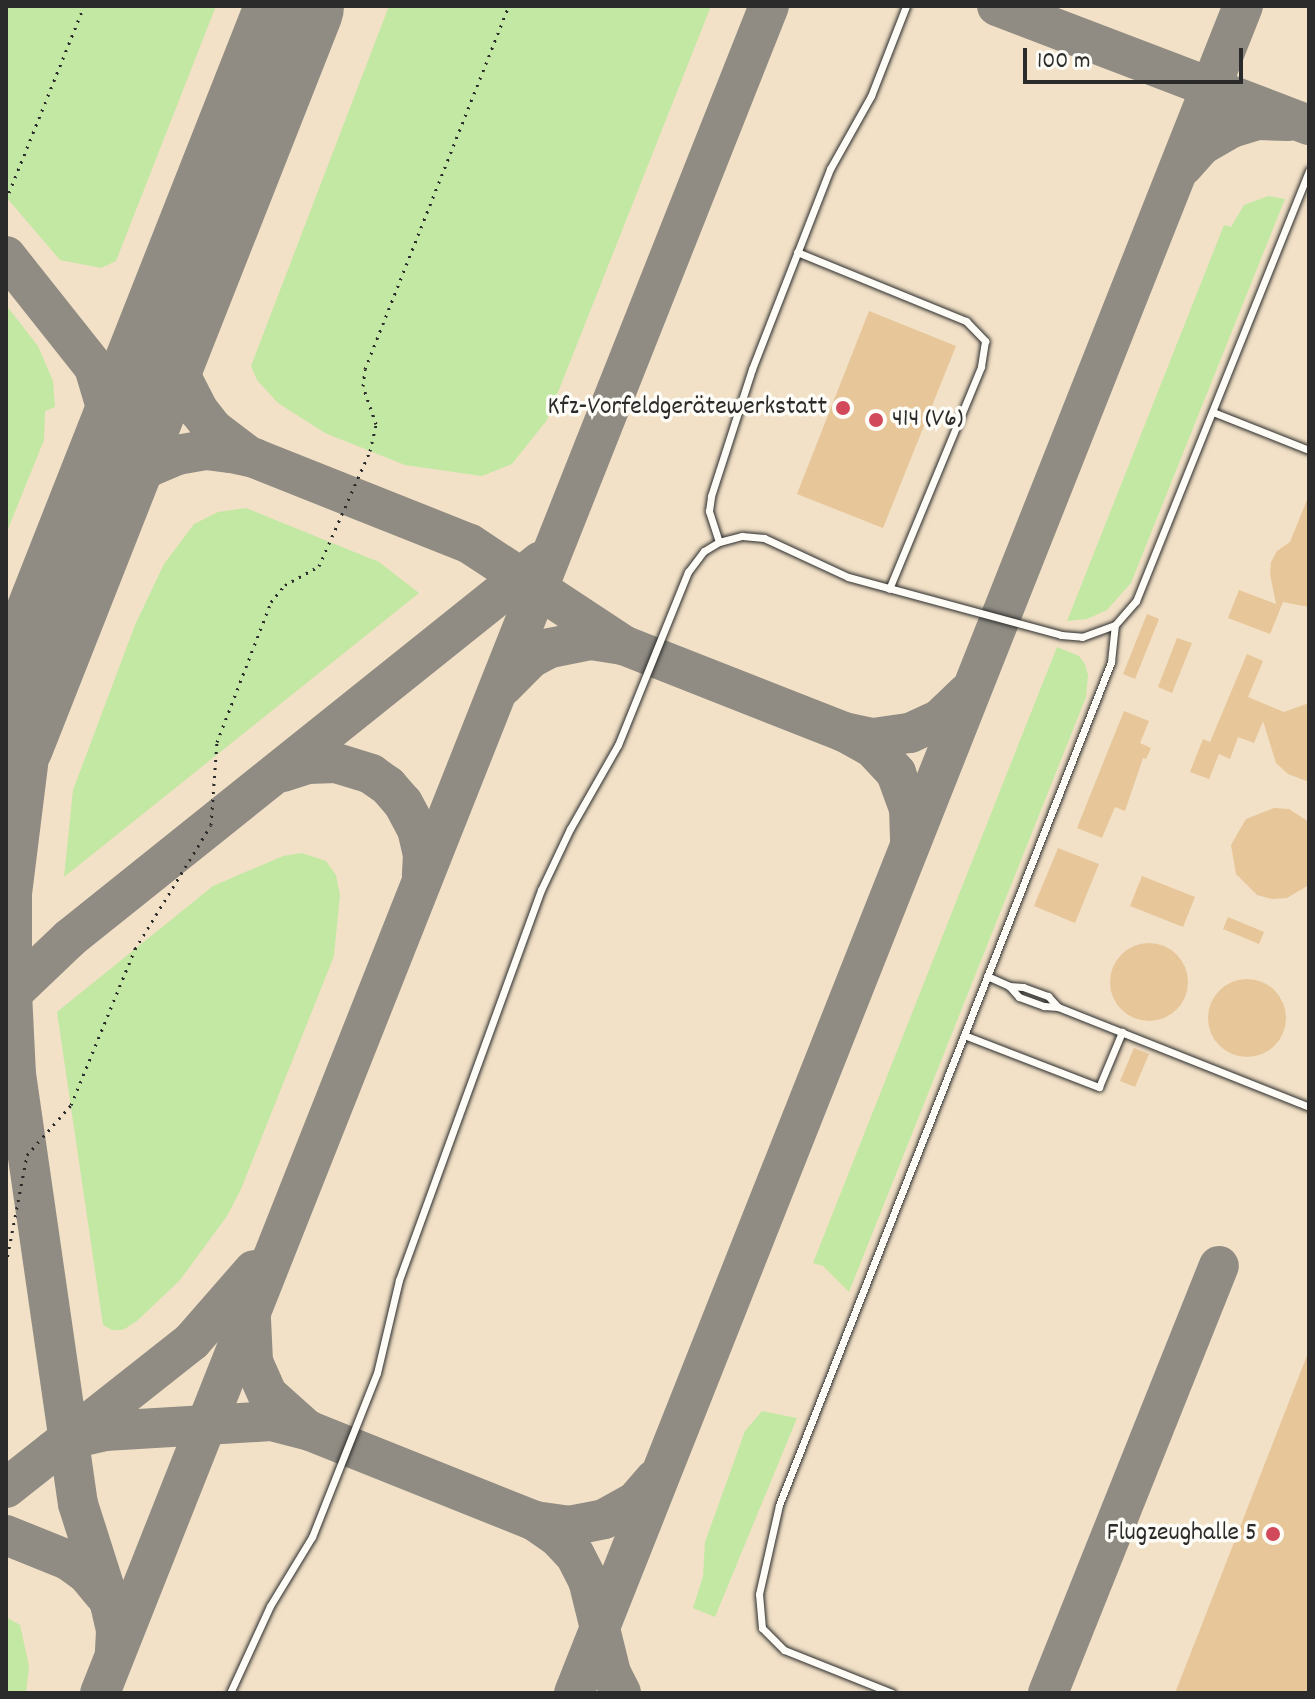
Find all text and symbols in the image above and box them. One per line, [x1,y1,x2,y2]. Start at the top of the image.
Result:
scale bar [1027,32,1247,82]
text: 100 m [1037,45,1090,79]
place label: Kfz-Vorfeldgerätewerkstatt [547,392,827,424]
marker: Kfz-Vorfeldgerätewerkstatt [834,399,852,417]
place label: 414 (V6) [892,404,963,436]
marker: 414 (V6) [867,411,885,429]
place label: Flugzeughalle 5 [1107,1518,1257,1550]
marker: Flugzeughalle 5 [1264,1525,1282,1543]

